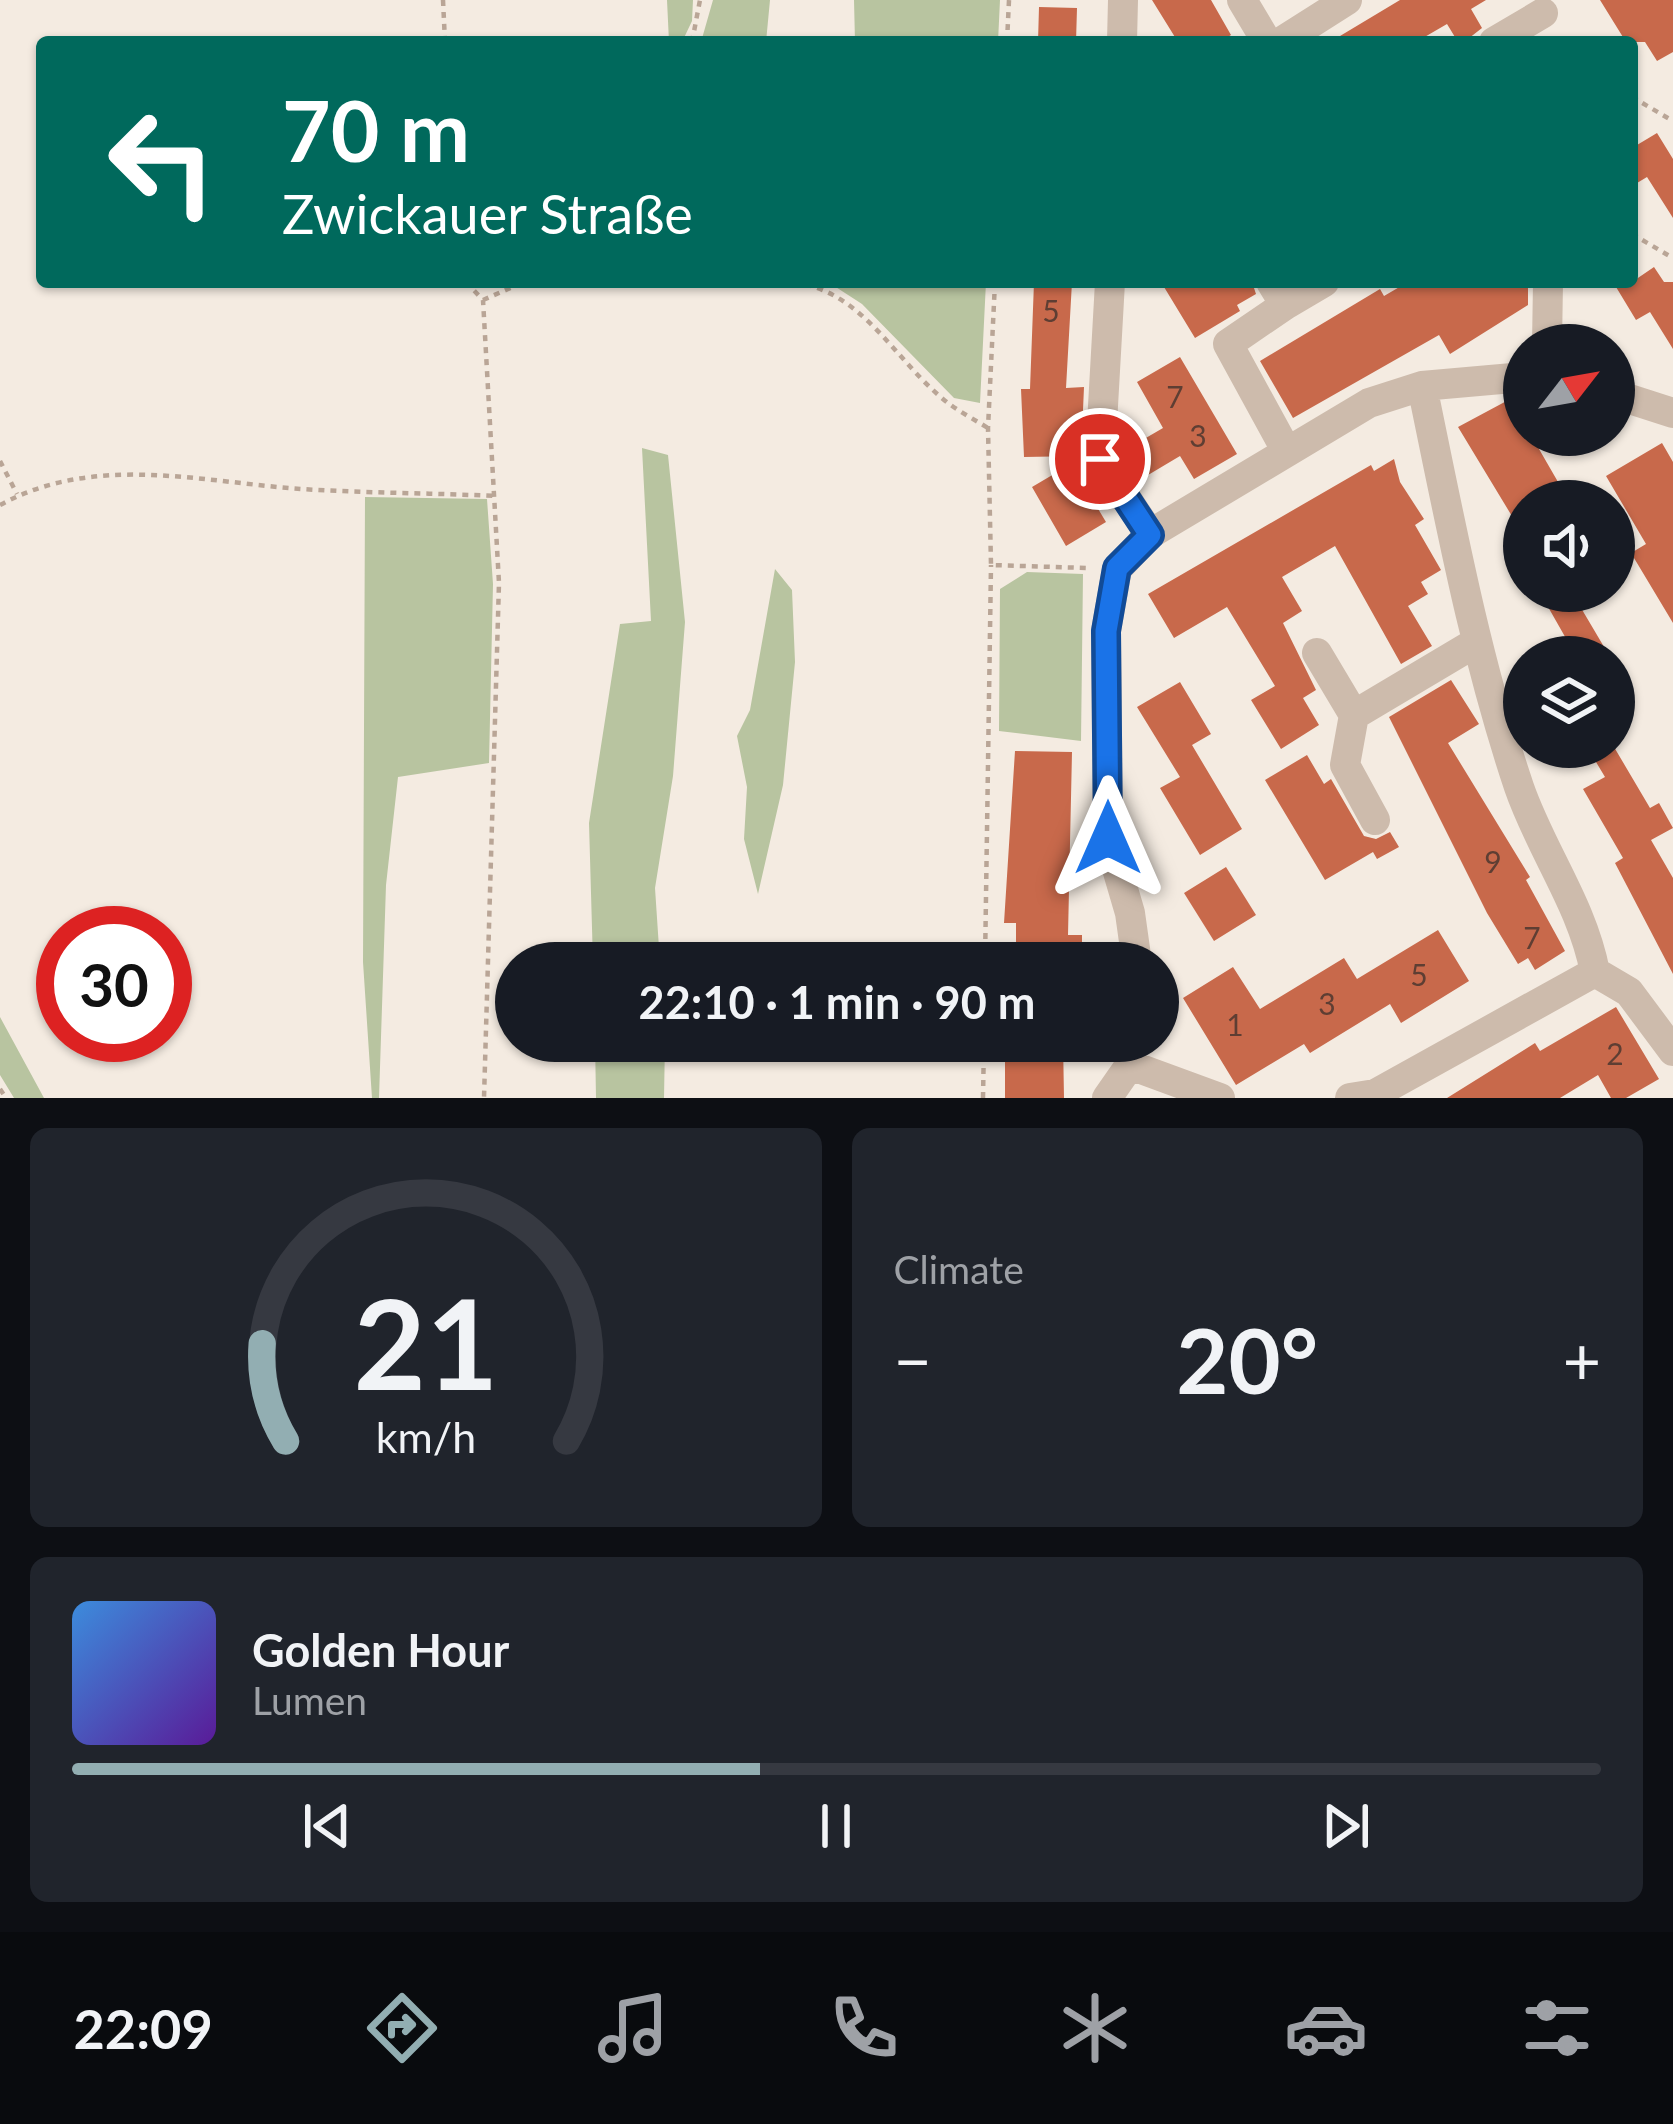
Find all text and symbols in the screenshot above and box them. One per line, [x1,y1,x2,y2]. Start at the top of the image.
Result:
text: 70 m [282,79,470,180]
icon: left [84,84,240,240]
text: Zwickauer Straße [282,181,693,246]
house number: 5 [1042,292,1060,328]
north arrow [1503,324,1635,456]
map controls [1503,324,1635,768]
house number: 7 [1166,378,1184,414]
pin [1049,408,1151,510]
house number: 3 [1189,417,1207,453]
icon: arrive [1067,426,1133,492]
button: sound [1503,480,1635,612]
button: layers [1503,636,1635,768]
position arrow [1045,775,1171,901]
house number: 9 [1484,843,1502,879]
speed limit sign: 30 [36,906,192,1062]
house number: 7 [1523,919,1541,955]
house number: 5 [1410,956,1428,992]
text: 22:10 · 1 min · 90 m [639,975,1035,1029]
house number: 3 [1318,985,1336,1021]
house number: 1 [1226,1006,1244,1042]
house number: 2 [1606,1035,1624,1071]
text: Climate [894,1246,1024,1292]
text: 21 [353,1267,498,1417]
text: 20° [1176,1305,1318,1413]
text: − [894,1320,932,1399]
text: + [1563,1320,1601,1399]
text: km/h [376,1410,476,1461]
text: Golden Hour [252,1623,509,1677]
text: Lumen [252,1677,367,1723]
icon: previous [294,1793,360,1859]
icon: pause [803,1793,869,1859]
icon: next [1313,1793,1379,1859]
icon: directions [360,1986,444,2070]
icon: music [591,1986,675,2070]
icon: phone [822,1986,906,2070]
icon: climate [1053,1986,1137,2070]
icon: car [1284,1986,1368,2070]
icon: filters [1515,1986,1599,2070]
text: 22:09 [74,1996,213,2061]

